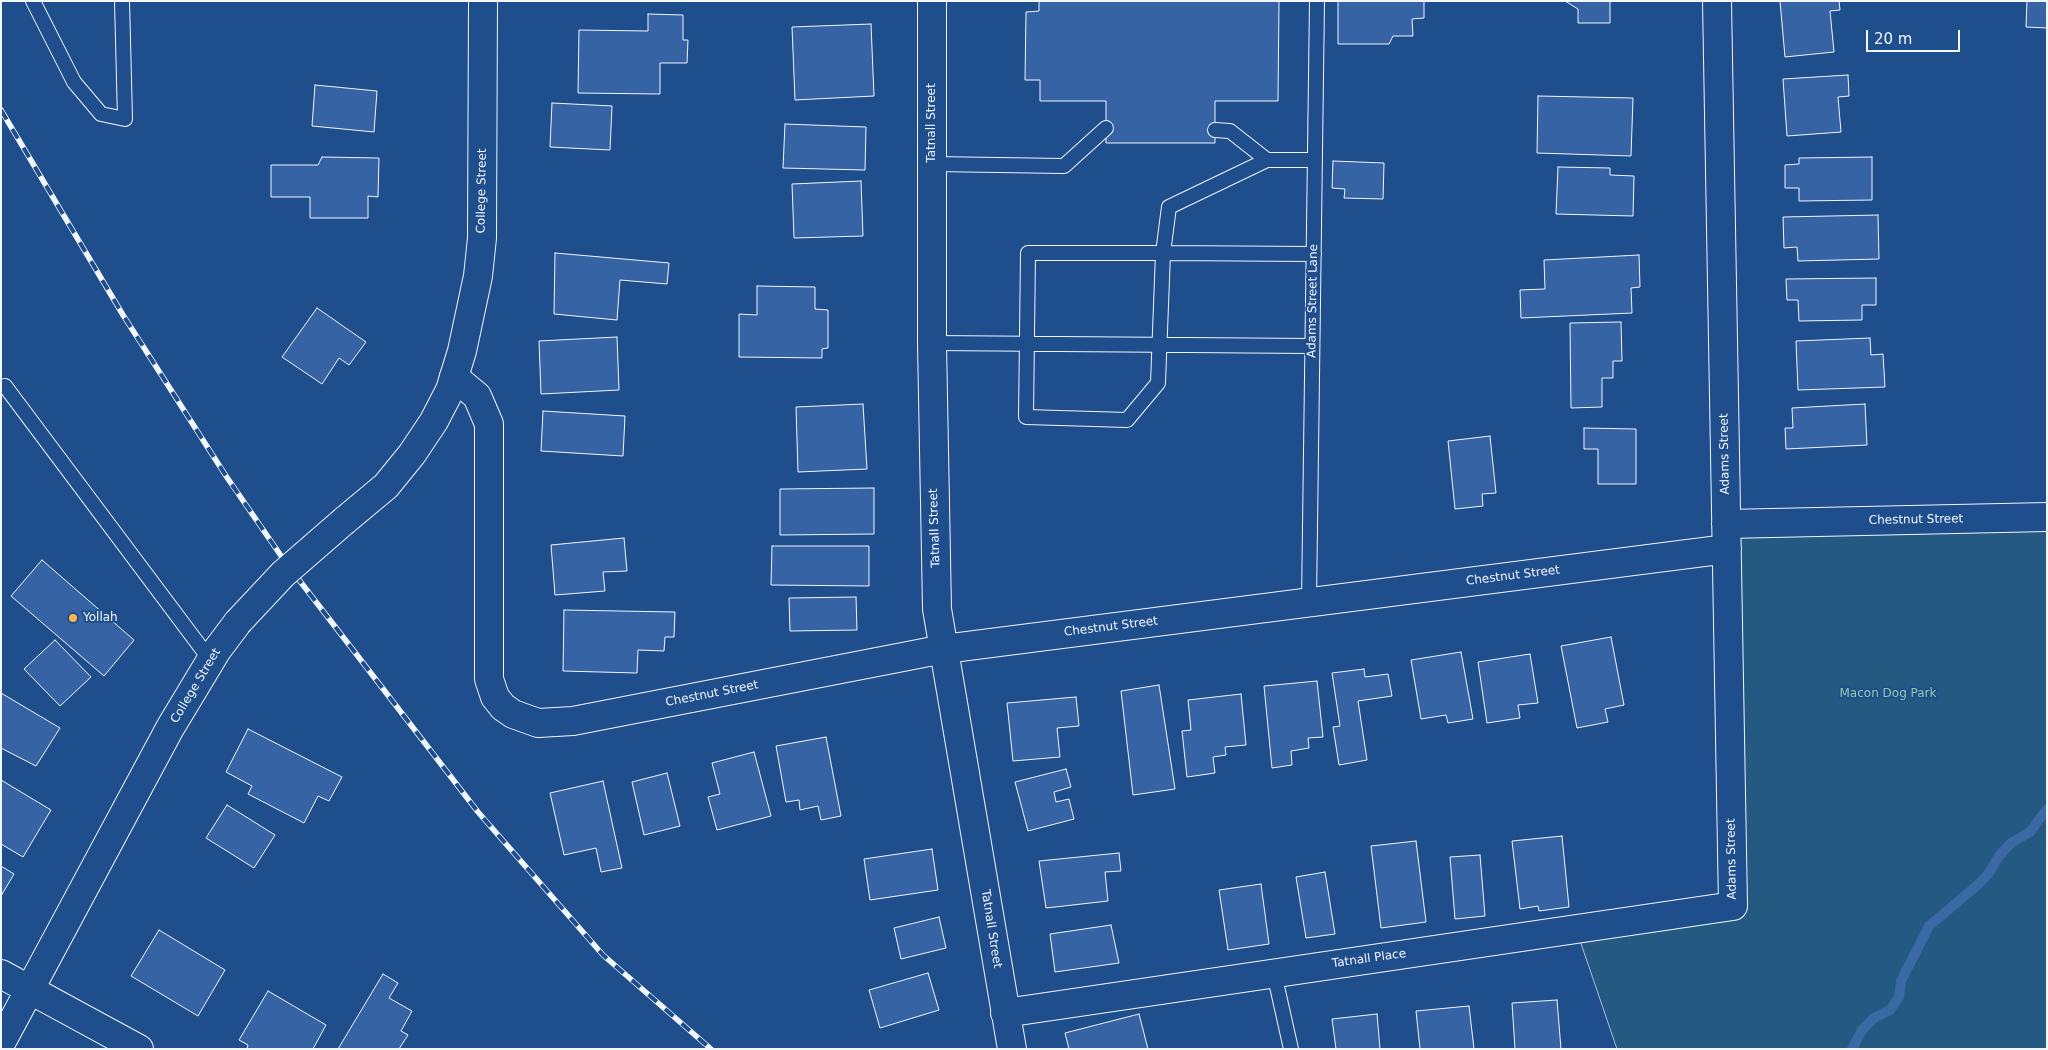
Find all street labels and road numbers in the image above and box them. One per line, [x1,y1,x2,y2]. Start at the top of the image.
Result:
street label: Tatnall Street [925,83,939,163]
street label: College Street [474,148,490,234]
street label: Adams Street Lane [1305,244,1321,358]
street label: Adams Street [1717,413,1733,495]
street label: Tatnall Street [926,488,944,568]
street label: Chestnut Street [1869,512,1963,528]
street label: Chestnut Street [1465,563,1561,589]
street label: Chestnut Street [1063,614,1159,640]
street label: College Street [168,646,224,726]
street label: Chestnut Street [664,678,760,710]
street label: Adams Street [1724,818,1740,900]
street label: Tatnall Street [978,889,1004,969]
street label: Tatnall Place [1331,947,1407,971]

